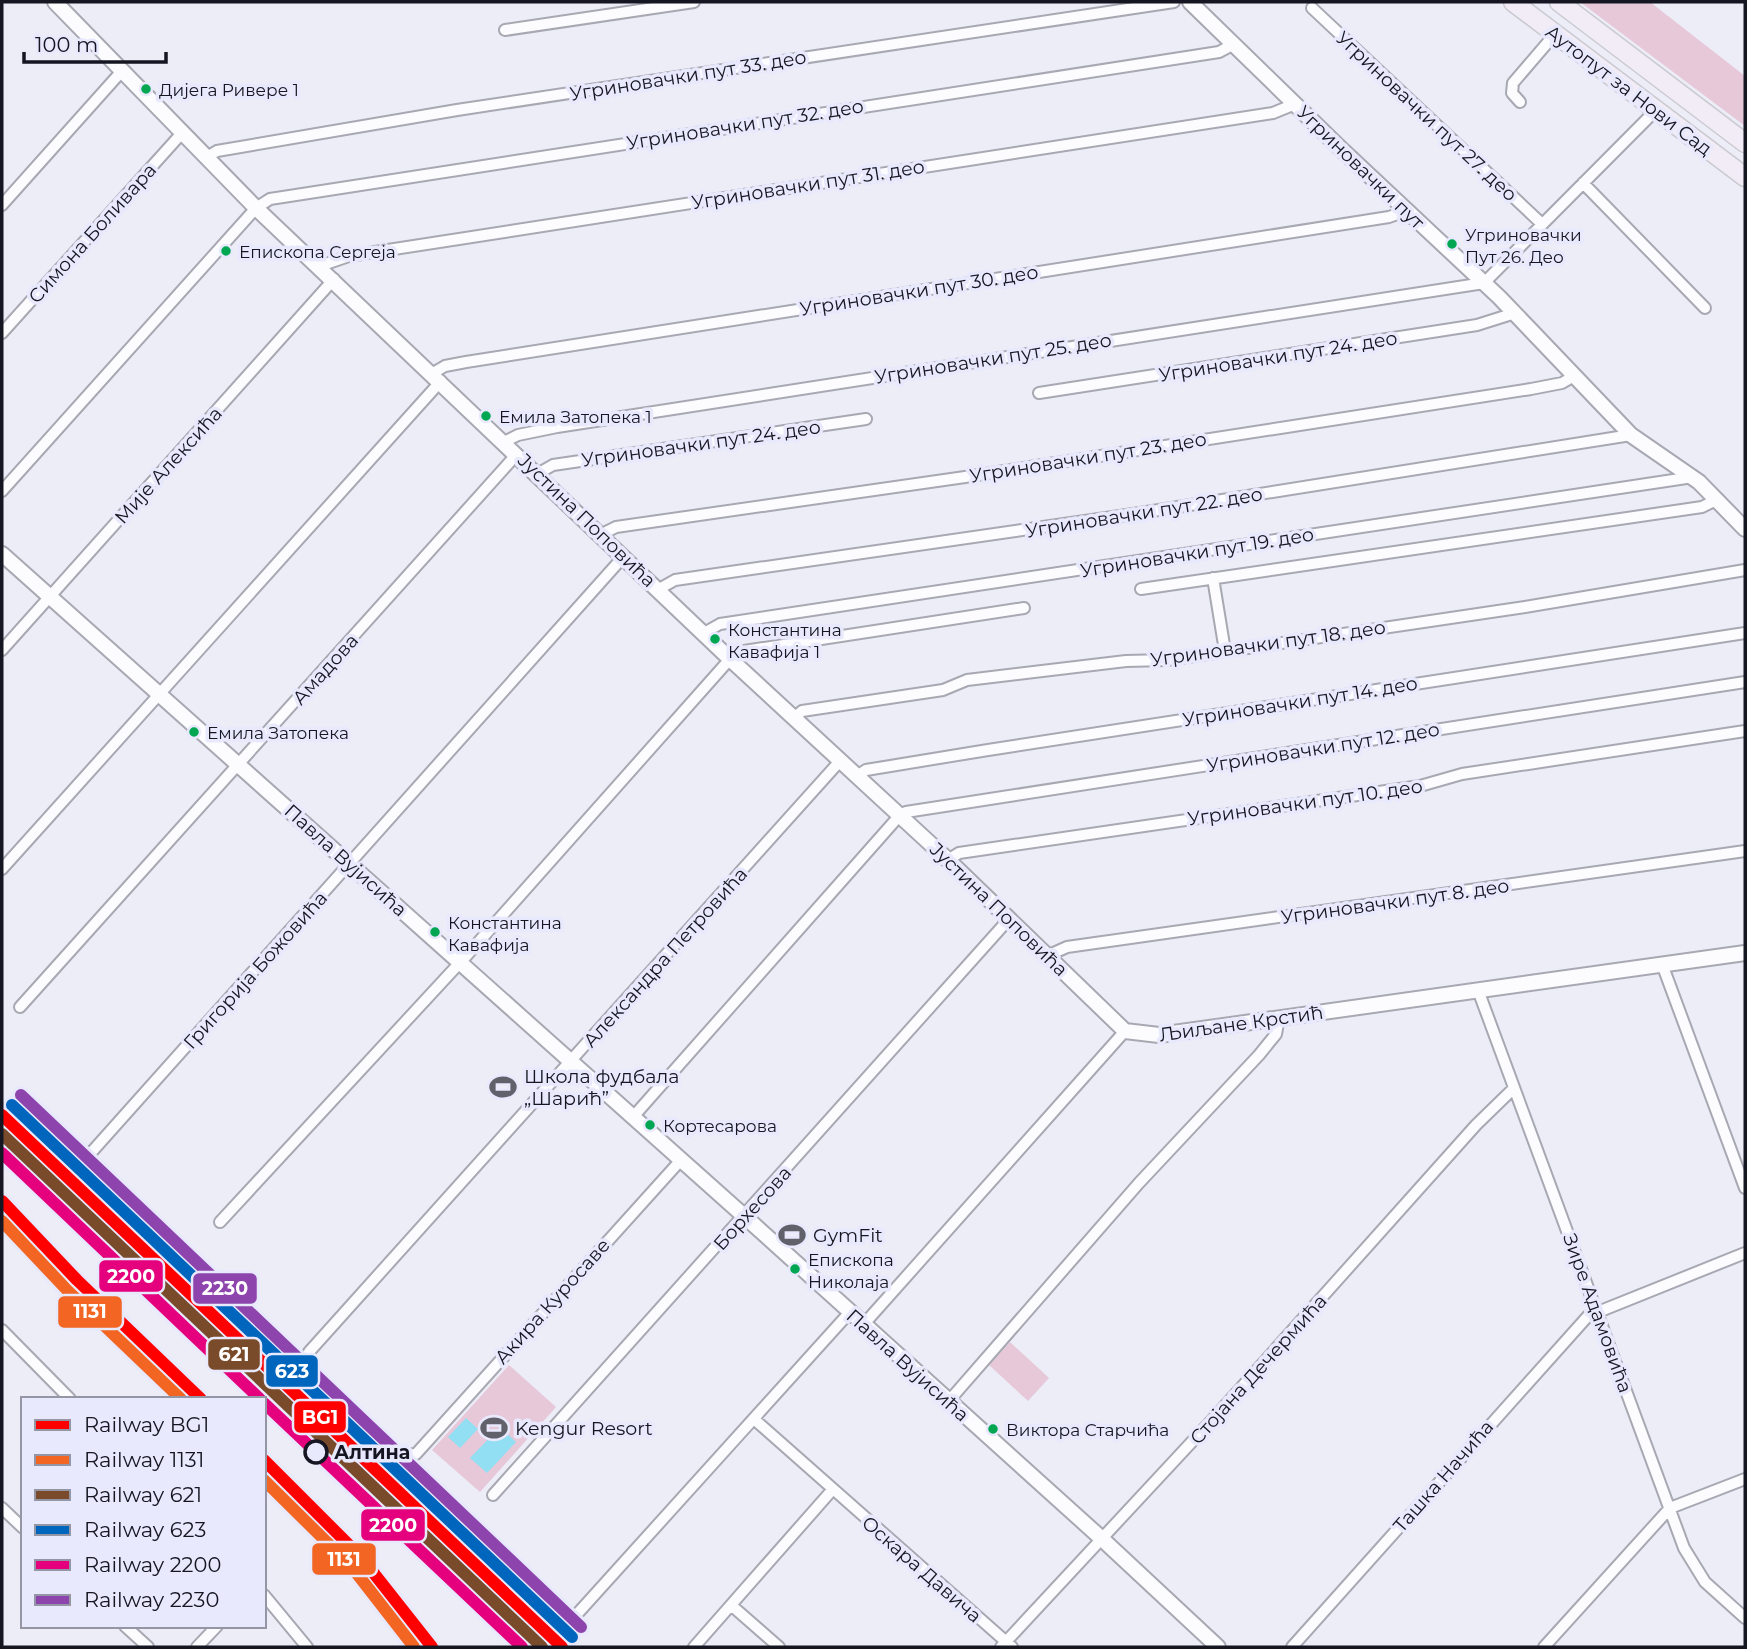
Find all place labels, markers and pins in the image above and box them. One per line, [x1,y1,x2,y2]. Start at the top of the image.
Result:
place label: Дијега Ривере 1 [159,80,299,100]
marker: Дијега Ривере 1 [139,82,153,96]
place label: Угриновачки Пут 26. Део [1465,225,1582,267]
marker: Угриновачки Пут 26. Део [1445,237,1459,251]
place label: Епископа Сергеја [239,242,396,262]
marker: Епископа Сергеја [219,244,233,258]
place label: Емила Затопека 1 [499,407,652,427]
marker: Емила Затопека 1 [479,409,493,423]
place label: Константина Кавафија 1 [728,620,842,662]
marker: Константина Кавафија 1 [708,632,722,646]
place label: Емила Затопека [207,723,349,743]
marker: Емила Затопека [187,725,201,739]
place label: Константина Кавафија [448,913,562,955]
marker: Константина Кавафија [428,925,442,939]
place label: Школа фудбала „Шарић” [524,1065,679,1110]
sports icon: Школа фудбала „Шарић” [488,1072,518,1102]
place label: Кортесарова [663,1116,777,1136]
marker: Кортесарова [643,1118,657,1132]
sports icon: GymFit [777,1220,807,1250]
place label: GymFit [813,1224,883,1247]
place label: Епископа Николаја [808,1250,894,1292]
marker: Епископа Николаја [788,1262,802,1276]
sports icon: Kengur Resort [479,1413,509,1443]
place label: Kengur Resort [515,1417,653,1440]
place label: Виктора Старчића [1006,1420,1169,1440]
marker: Виктора Старчића [986,1422,1000,1436]
marker: Алтина [304,1440,328,1464]
place label: Алтина [334,1441,410,1464]

